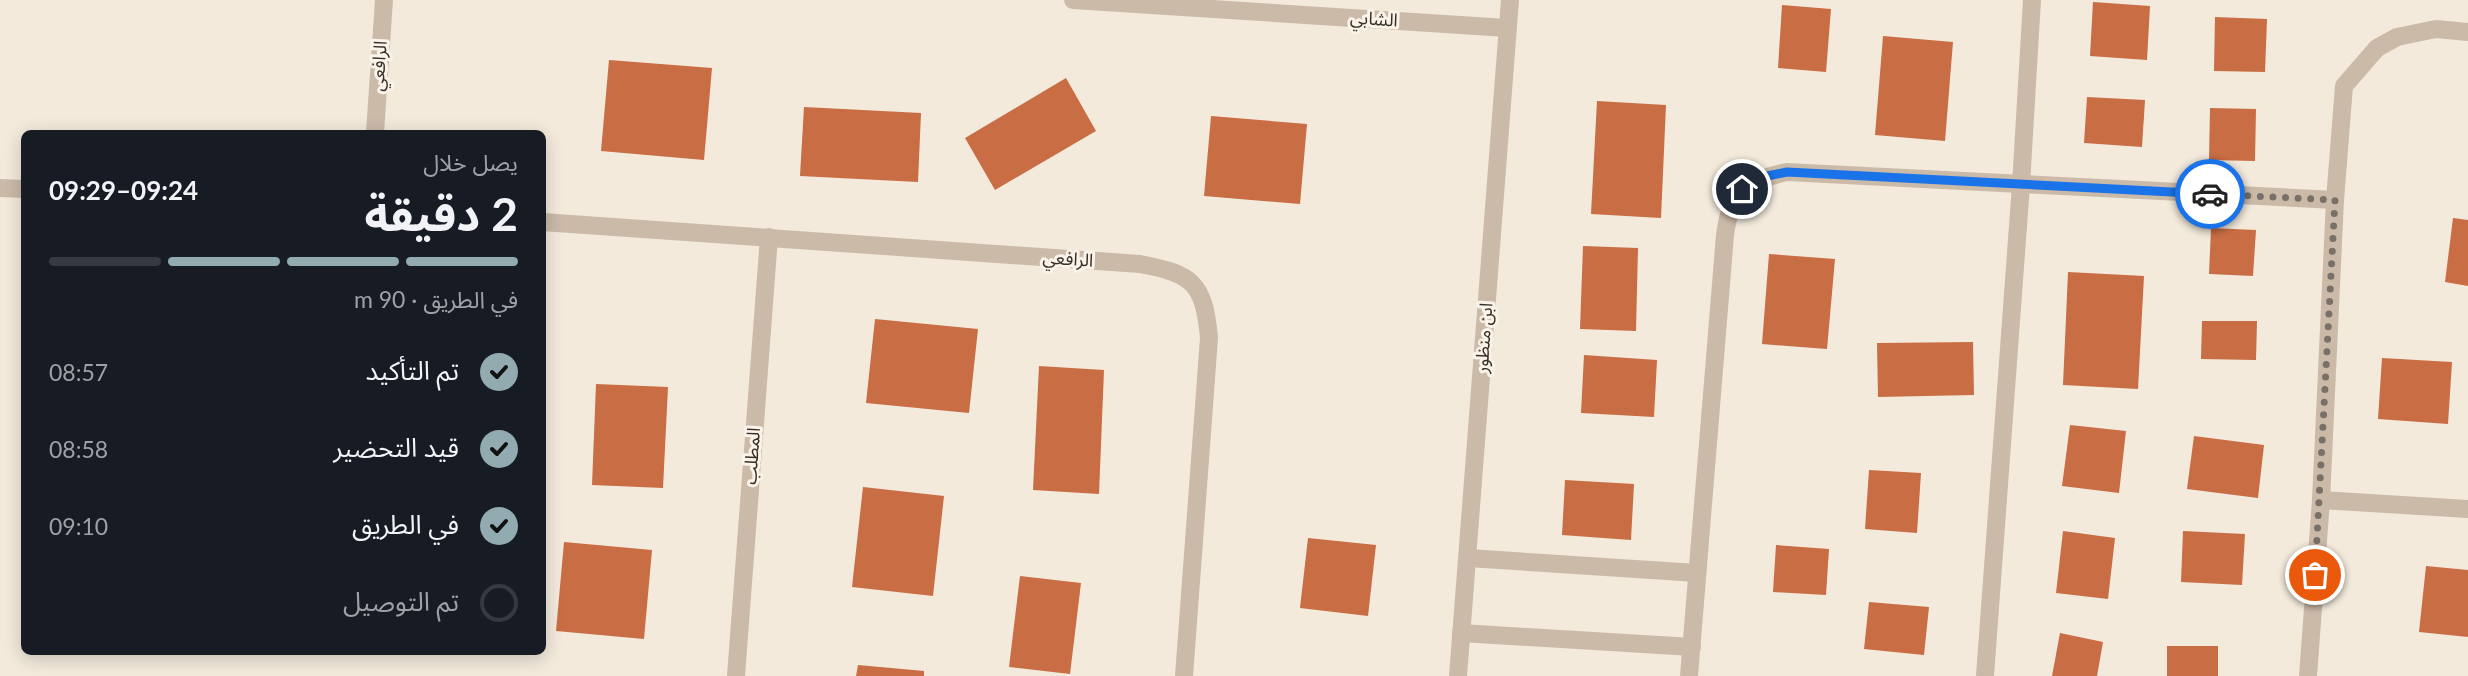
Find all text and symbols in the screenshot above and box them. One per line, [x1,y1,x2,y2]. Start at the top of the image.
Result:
street label: الشابي [1349,5,1399,34]
street label: الرافعي [365,40,394,92]
text: يصل خلال [423,148,518,176]
pin [1712,159,1772,219]
courier [2175,159,2245,229]
icon: home [1723,170,1761,208]
text: 09:24–09:29 [49,174,198,206]
icon: car [2191,175,2229,213]
text: 2 دقيقة [364,186,518,241]
street label: الرافعي [1042,245,1094,274]
text: في الطريق · 90 m [354,285,518,313]
street label: ابن منظور [1470,302,1497,375]
icon: check [480,353,518,391]
text: تم التأكيد [366,354,459,386]
text: 08:57 [49,358,108,386]
street label: المطلب [738,427,764,485]
icon: check [480,430,518,468]
text: قيد التحضير [333,431,459,463]
text: 08:58 [49,435,108,463]
icon: check [480,507,518,545]
text: في الطريق [352,508,459,540]
text: 09:10 [49,512,108,540]
pin [2285,545,2345,605]
icon: bag [2296,556,2334,594]
text: تم التوصيل [343,585,459,617]

